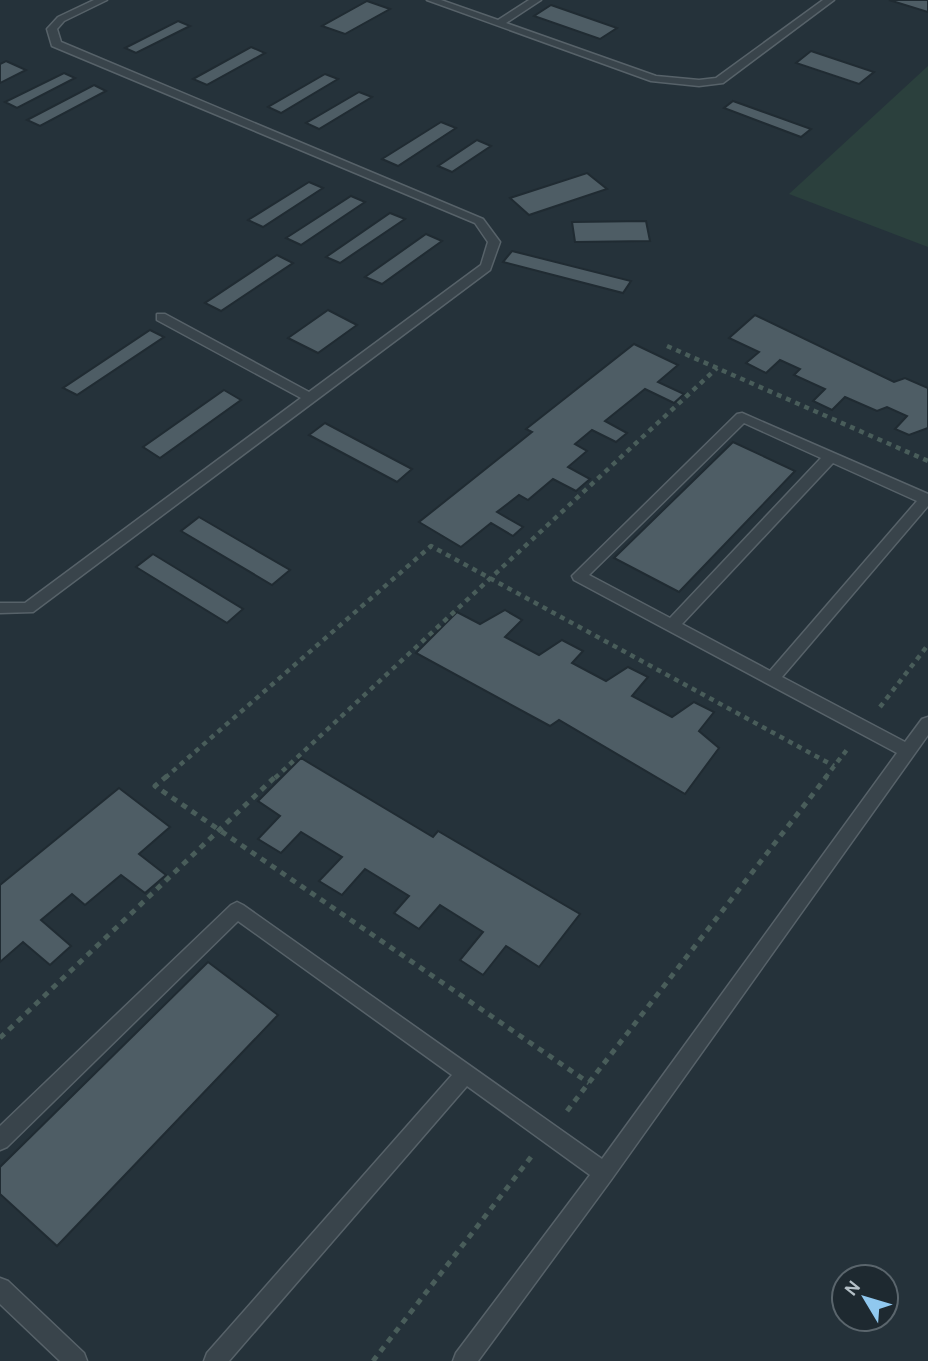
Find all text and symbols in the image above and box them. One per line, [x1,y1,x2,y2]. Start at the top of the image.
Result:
north arrow [830,1263,900,1333]
text: N [840,1276,865,1300]

